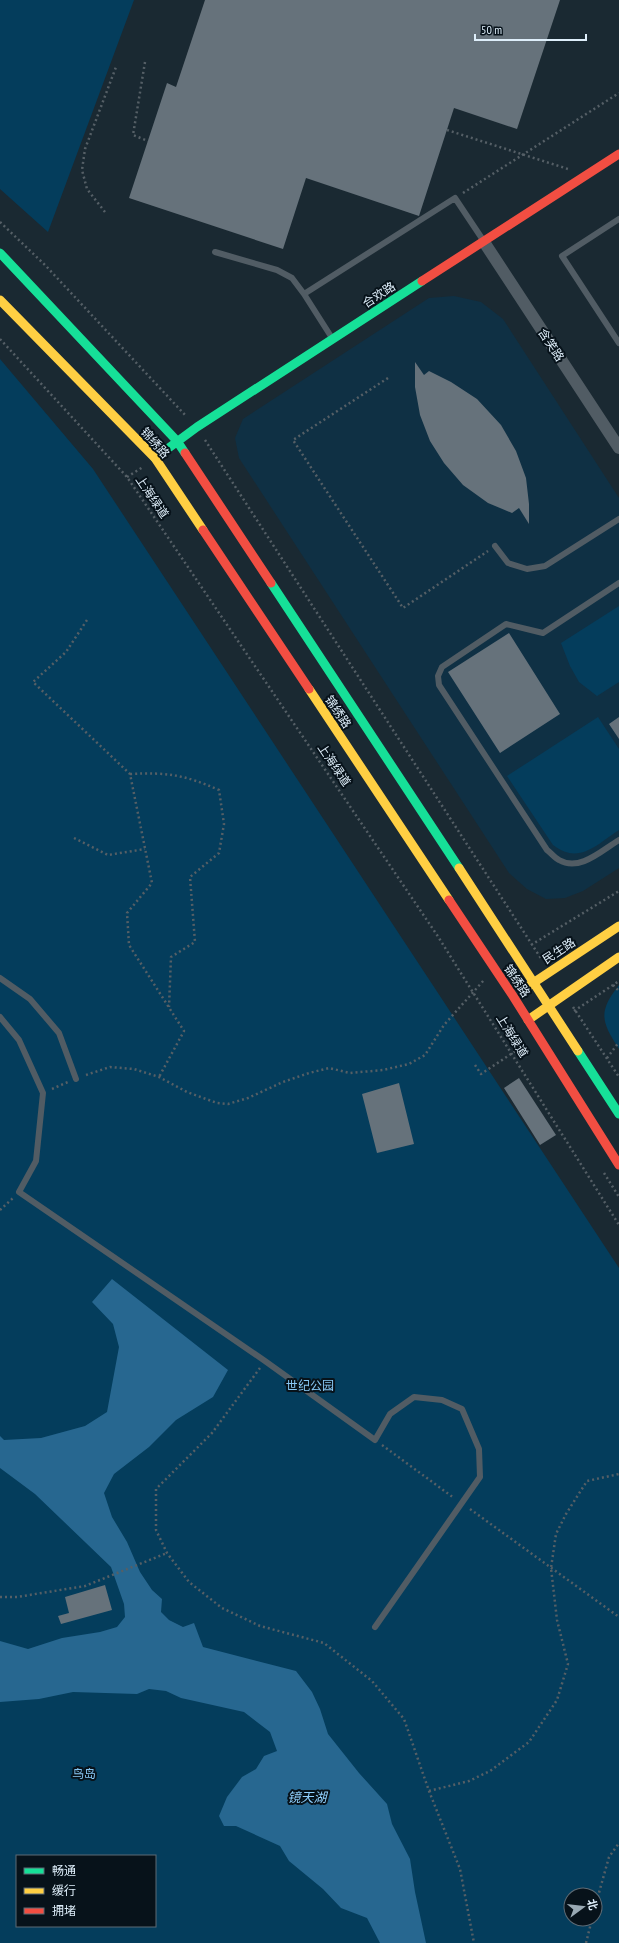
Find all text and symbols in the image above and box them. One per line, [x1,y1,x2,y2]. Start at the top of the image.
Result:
scale bar [475,16,586,42]
text: 50 m [481,22,502,37]
street label: 合欢路 [360,278,398,311]
street label: 含笑路 [535,326,568,364]
street label: 锦绣路 [138,424,173,461]
street label: 上海绿道 [133,473,172,521]
street label: 锦绣路 [322,693,355,731]
street label: 上海绿道 [315,741,354,789]
street label: 民生路 [540,934,578,967]
street label: 锦绣路 [501,962,534,1000]
street label: 上海绿道 [493,1011,532,1060]
park label: 世纪公园 [286,1378,334,1393]
park label: 鸟岛 [72,1766,96,1781]
water label: 镜天湖 [287,1789,328,1806]
legend [16,1855,156,1927]
text: 畅通 [52,1863,76,1878]
text: 缓行 [52,1883,76,1898]
north arrow [563,1887,603,1927]
text: 北 [584,1897,601,1912]
text: 拥堵 [52,1903,76,1918]

